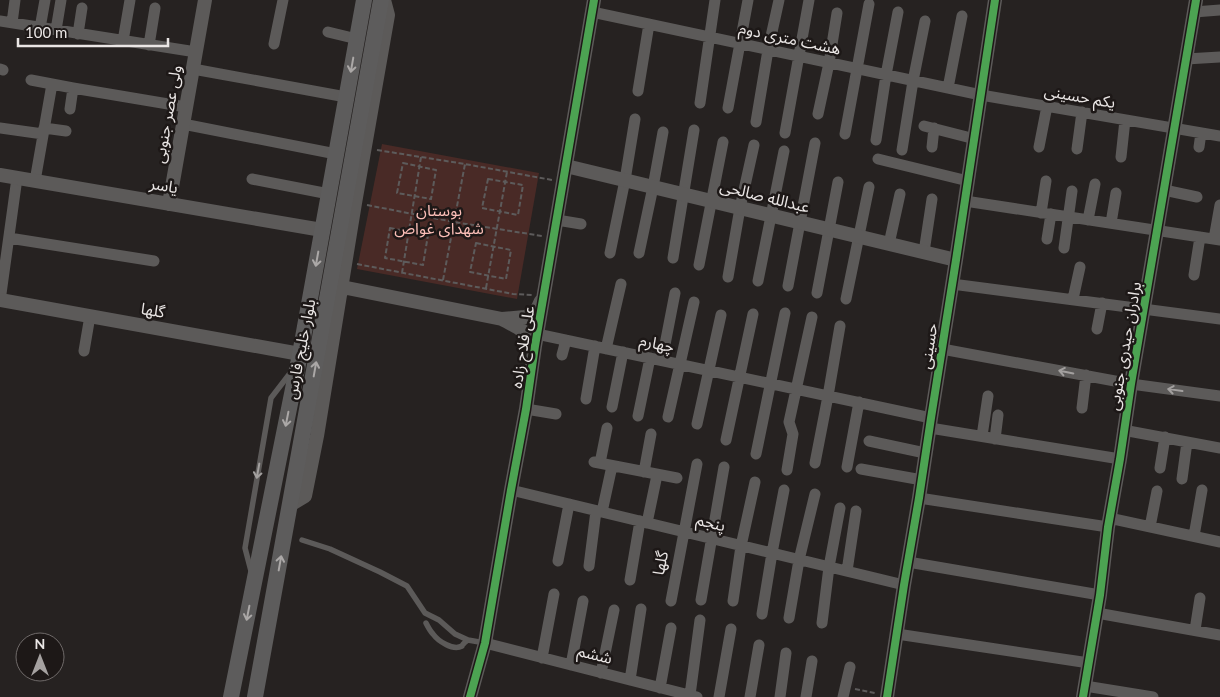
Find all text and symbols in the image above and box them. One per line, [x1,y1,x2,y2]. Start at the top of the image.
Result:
scale bar [18,15,168,47]
street label: هشت متری دوم [737,17,843,62]
text: 100 m [25,23,67,41]
one-way arrow [347,57,357,73]
street label: ولی عصر جنوبی [149,63,185,165]
street label: یکم حسینی [1042,80,1117,115]
street label: یاسر [147,173,180,197]
street label: عبدالله صالحی [718,175,812,217]
park label: بوستان شهدای غواص [394,200,484,238]
one-way arrow [311,251,321,267]
street label: برادران حیدری جنوبی [1103,280,1145,412]
street label: بلوار خلیج فارس [280,297,322,401]
street label: گلها [139,298,167,322]
street label: علی فلاح زاده [506,304,541,390]
street label: حسینی [915,322,941,370]
street label: چهارم [637,330,676,359]
one-way arrow [311,361,320,377]
one-way arrow [1058,366,1074,376]
one-way arrow [1168,385,1184,395]
one-way arrow [281,411,291,427]
one-way arrow [253,463,263,479]
street label: پنجم [694,509,728,538]
street label: گلها [648,549,672,577]
one-way arrow [275,555,285,571]
one-way arrow [242,604,252,620]
north arrow [15,632,65,682]
text: N [35,635,45,652]
street label: ششم [575,640,614,671]

